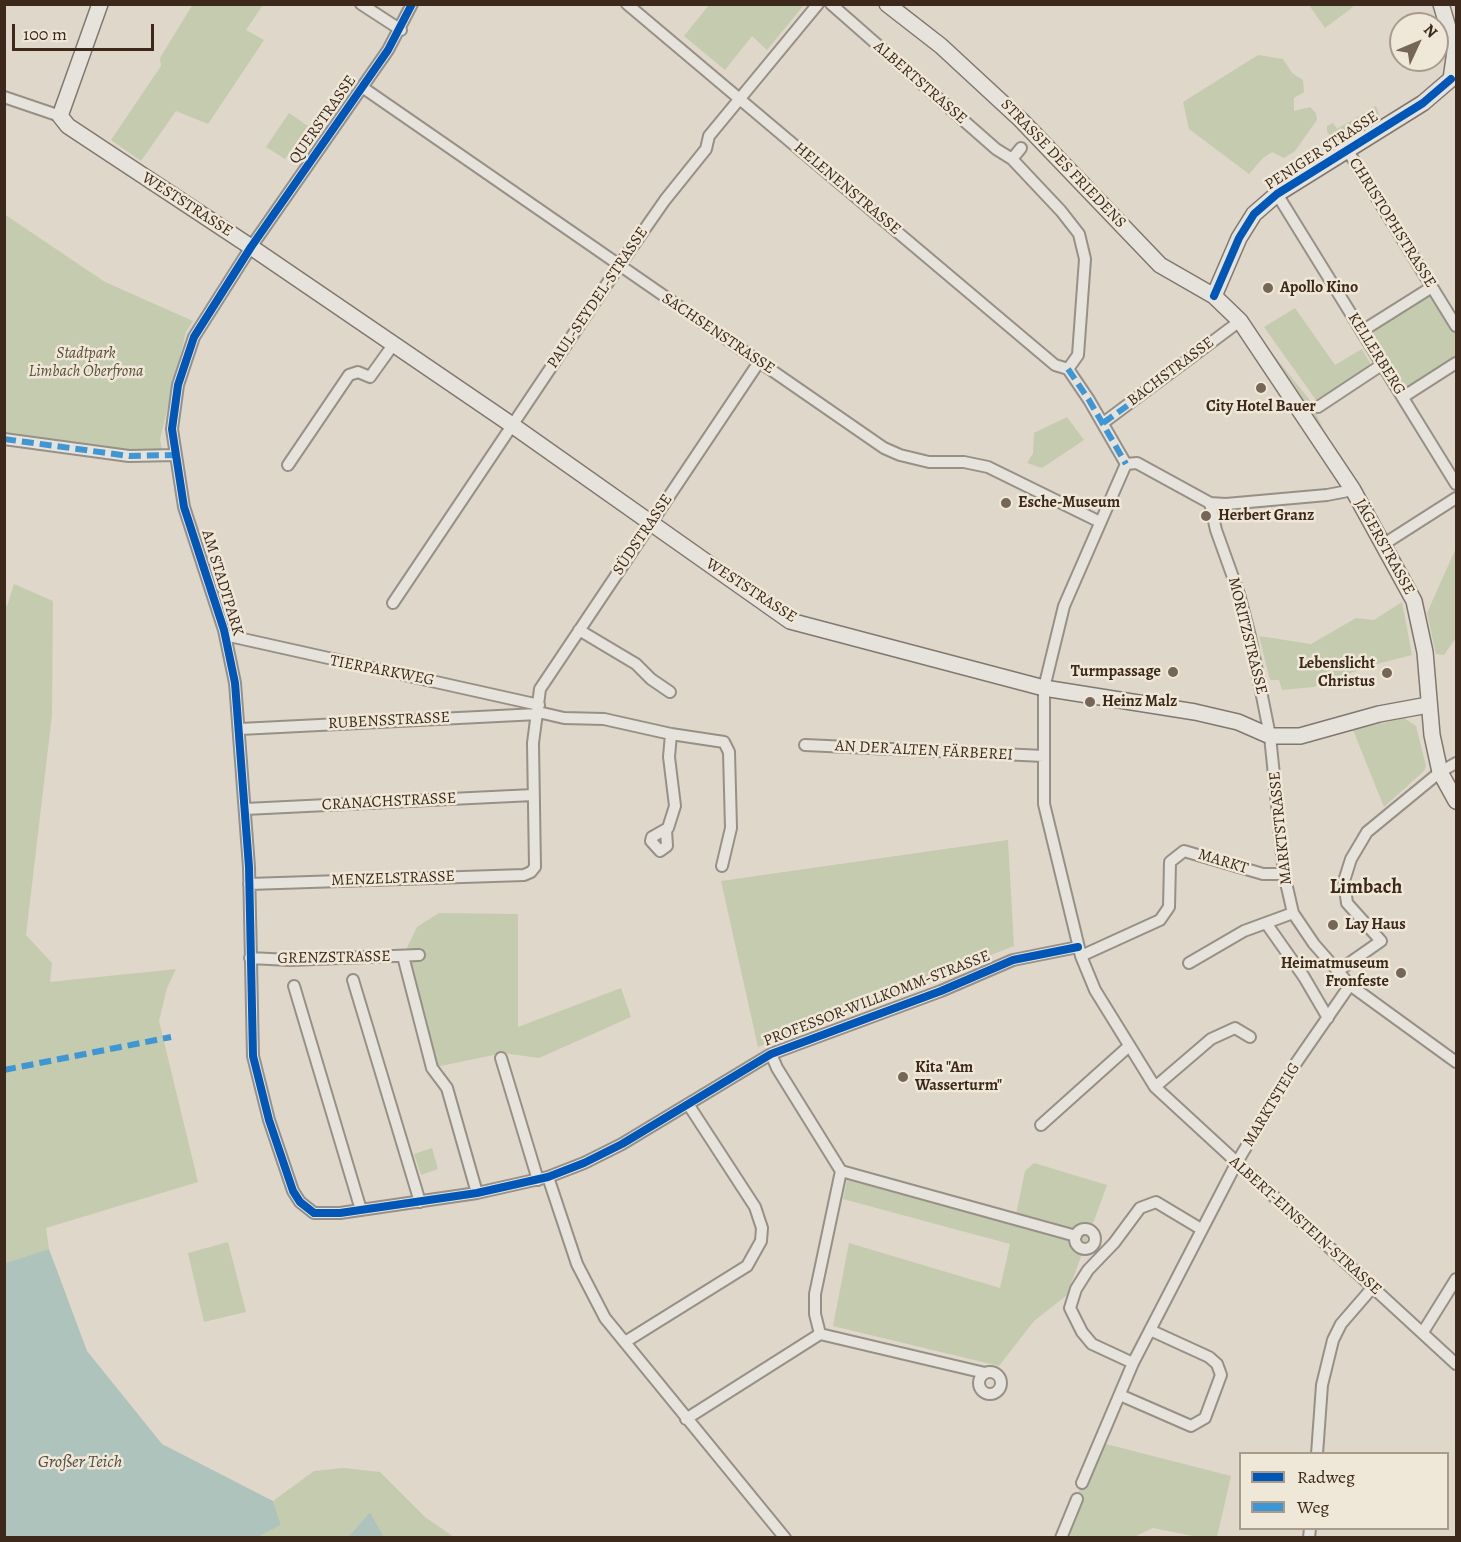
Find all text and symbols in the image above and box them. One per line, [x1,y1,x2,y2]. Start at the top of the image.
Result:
scale bar [15,12,158,50]
north arrow [1389,12,1449,72]
text: N [1419,19,1442,43]
text: 100 m [23,22,67,46]
street label: ALBERTSTRASSE [869,37,971,129]
street label: QUERSTRASSE [285,72,361,168]
street label: STRASSE DES FRIEDENS [996,95,1130,233]
street label: PENIGER STRASSE [1262,107,1382,195]
street label: HELENENSTRASSE [790,139,904,239]
street label: CHRISTOPHSTRASSE [1344,155,1440,291]
street label: WESTSTRASSE [138,169,236,241]
street label: PAUL-SEYDEL-STRASSE [544,224,652,372]
place label: Apollo Kino [1280,278,1358,298]
marker: Apollo Kino [1261,281,1275,295]
street label: SACHSENSTRASSE [658,289,778,379]
street label: KELLERBERG [1343,309,1409,399]
street label: BACHSTRASSE [1124,333,1218,411]
park label: Stadtpark Limbach Oberfrona [29,344,143,382]
marker: City Hotel Bauer [1254,381,1268,395]
place label: City Hotel Bauer [1206,397,1316,417]
street label: SÜDSTRASSE [609,491,677,579]
place label: Esche-Museum [1018,493,1120,513]
marker: Esche-Museum [999,496,1013,510]
street label: JÄGERSTRASSE [1350,496,1418,598]
place label: Herbert Granz [1218,506,1314,526]
marker: Herbert Granz [1199,509,1213,523]
street label: AM STADTPARK [197,528,247,638]
street label: WESTSTRASSE [702,555,800,627]
street label: MORITZSTRASSE [1223,575,1271,697]
street label: TIERPARKWEG [328,651,436,691]
place label: Lebenslicht Christus [1298,654,1375,692]
place label: Turmpassage [1071,662,1161,682]
marker: Turmpassage [1166,665,1180,679]
marker: Lebenslicht Christus [1380,666,1394,680]
place label: Heinz Malz [1102,692,1177,712]
marker: Heinz Malz [1083,695,1097,709]
street label: RUBENSSTRASSE [328,708,450,734]
street label: AN DER ALTEN FÄRBEREI [834,737,1014,765]
street label: MARKTSTRASSE [1265,770,1297,886]
street label: CRANACHSTRASSE [321,789,457,815]
street label: MARKT [1196,845,1250,879]
street label: MENZELSTRASSE [331,867,455,891]
district label: Limbach [1330,876,1402,900]
place label: Lay Haus [1345,915,1406,935]
marker: Lay Haus [1326,918,1340,932]
street label: GRENZSTRASSE [277,947,391,969]
street label: PROFESSOR-WILLKOMM-STRASSE [761,947,993,1051]
place label: Heimatmuseum Fronfeste [1281,954,1389,992]
marker: Heimatmuseum Fronfeste [1394,966,1408,980]
place label: Kita "Am Wasserturm" [915,1058,1002,1096]
street label: MARKTSTEIG [1239,1060,1305,1150]
marker: Kita "Am Wasserturm" [896,1070,910,1084]
street label: ALBERT-EINSTEIN-STRASSE [1225,1153,1385,1299]
water label: Großer Teich [38,1452,122,1474]
legend [1239,1452,1449,1530]
text: Radweg [1297,1465,1355,1489]
text: Weg [1297,1495,1329,1519]

